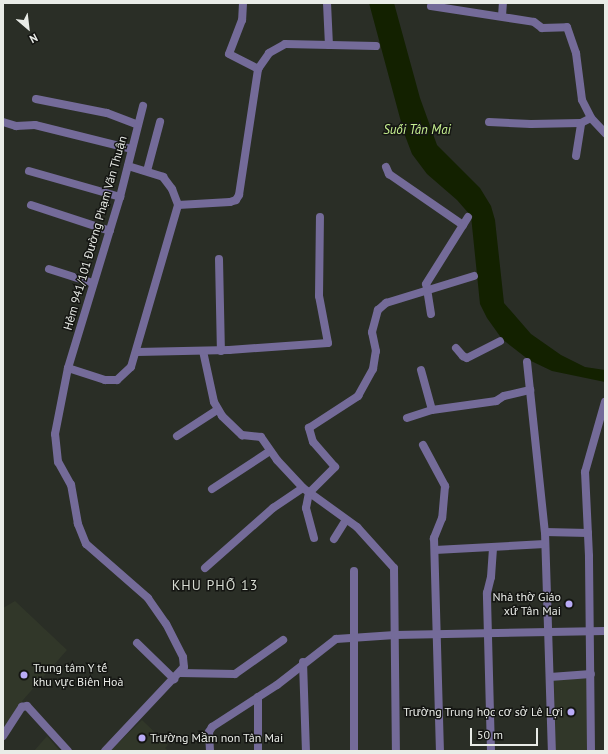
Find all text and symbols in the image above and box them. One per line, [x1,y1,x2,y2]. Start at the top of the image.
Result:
north arrow [8,8,48,48]
text: N [27,31,40,46]
water label: Suối Tân Mai [383,122,451,138]
street label: Hẻm 941/101 Đường Phạm Văn Thuận [60,134,130,332]
district label: KHU PHỐ 13 [172,577,258,593]
place label: Nhà thờ Giáo xứ Tân Mai [493,590,561,618]
marker: Nhà thờ Giáo xứ Tân Mai [564,599,574,609]
place label: Trung tâm Y tế khu vực Biên Hoà [33,661,124,689]
marker: Trung tâm Y tế khu vực Biên Hoà [18,669,30,681]
place label: Trường Trung học cơ sở Lê Lợi [403,705,563,719]
marker: Trường Trung học cơ sở Lê Lợi [566,707,576,717]
scale bar [472,720,540,746]
text: 50 m [477,727,503,742]
place label: Trường Mầm non Tân Mai [150,731,284,745]
marker: Trường Mầm non Tân Mai [137,733,147,743]

